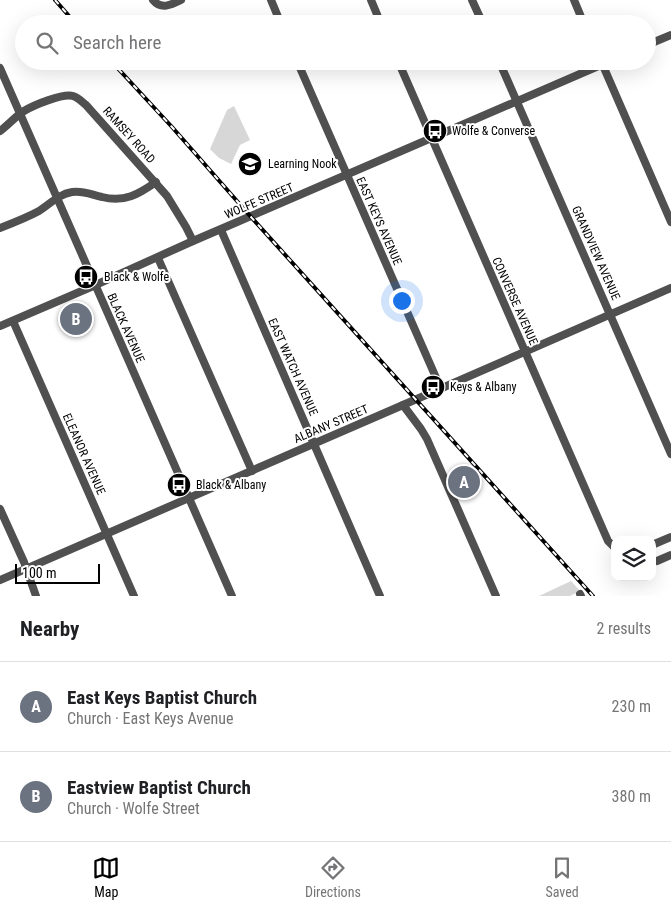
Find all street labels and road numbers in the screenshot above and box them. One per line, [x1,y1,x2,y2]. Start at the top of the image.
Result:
street label: RAMSEY ROAD [100,104,158,166]
street label: EAST KEYS AVENUE [353,175,405,267]
street label: WOLFE STREET [222,180,296,222]
street label: GRANDVIEW AVENUE [569,204,623,302]
street label: CONVERSE AVENUE [489,255,541,347]
street label: BLACK AVENUE [104,291,148,365]
street label: EAST WATCH AVENUE [265,316,321,418]
street label: ALBANY STREET [292,402,370,446]
street label: ELEANOR AVENUE [60,411,108,497]

